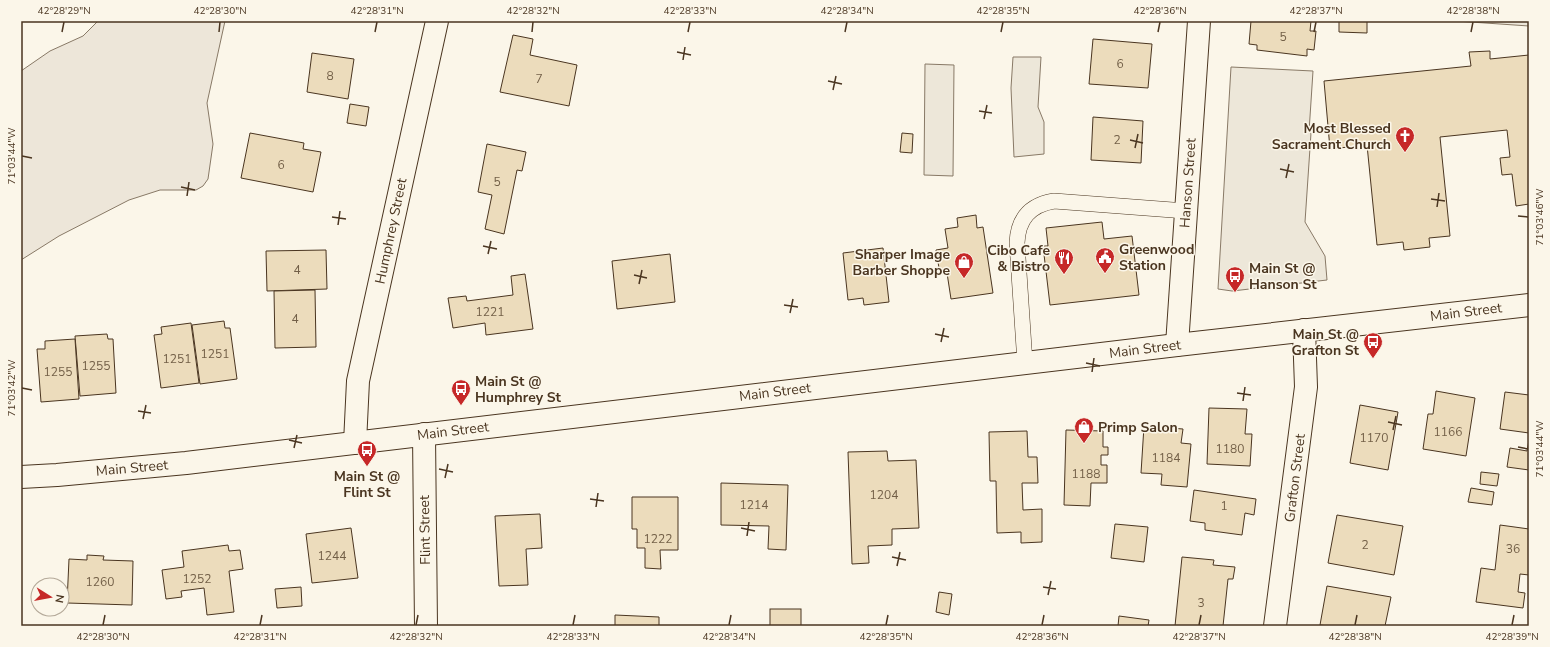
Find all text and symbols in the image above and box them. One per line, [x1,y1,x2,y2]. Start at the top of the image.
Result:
text: 42°28'29"N [37,4,91,18]
text: 42°28'30"N [193,4,247,18]
text: 42°28'31"N [350,4,404,18]
text: 42°28'32"N [506,4,560,18]
text: 42°28'33"N [663,4,717,18]
text: 42°28'34"N [820,4,874,18]
text: 42°28'35"N [976,4,1030,18]
text: 42°28'36"N [1133,4,1187,18]
text: 42°28'37"N [1289,4,1343,18]
text: 42°28'38"N [1446,4,1500,18]
house number: 5 [1279,29,1287,45]
house number: 6 [1116,56,1124,72]
house number: 8 [326,68,334,84]
house number: 7 [535,71,543,87]
place label: Most Blessed Sacrament Church [1272,119,1391,154]
church icon: Most Blessed Sacrament Church [1394,125,1416,153]
text: 71°03'44"W [5,128,19,184]
house number: 2 [1113,132,1121,148]
street label: Hanson Street [1175,137,1201,229]
house number: 6 [277,157,285,173]
house number: 5 [493,174,501,190]
street label: Humphrey Street [370,176,412,286]
text: 71°03'46"W [1533,189,1547,245]
place label: Greenwood Station [1119,240,1194,275]
place label: Cibo Cafe & Bistro [987,241,1050,276]
place label: Sharper Image Barber Shoppe [852,245,950,280]
public building icon: Greenwood Station [1094,246,1116,274]
restaurant icon: Cibo Cafe & Bistro [1053,247,1075,275]
shop icon: Sharper Image Barber Shoppe [953,251,975,279]
place label: Main St @ Hanson St [1249,259,1317,294]
house number: 4 [293,262,301,278]
bus stop icon: Main St @ Hanson St [1224,265,1246,293]
street label: Main Street [1429,298,1503,326]
house number: 1221 [476,304,504,320]
house number: 4 [291,311,299,327]
place label: Main St @ Grafton St [1291,325,1360,360]
bus stop icon: Main St @ Grafton St [1362,331,1384,359]
street label: Main Street [1108,335,1182,363]
house number: 1251 [201,346,229,362]
house number: 1251 [163,351,191,367]
house number: 1255 [82,358,110,374]
text: 71°03'42"W [5,360,19,416]
house number: 1255 [44,364,72,380]
place label: Main St @ Humphrey St [475,372,562,407]
bus stop icon: Main St @ Humphrey St [450,378,472,406]
street label: Main Street [738,378,812,406]
shop icon: Primp Salon [1073,416,1095,444]
street label: Main Street [416,417,490,445]
place label: Primp Salon [1098,418,1178,437]
text: 71°03'44"W [1533,421,1547,477]
house number: 1166 [1434,424,1462,440]
house number: 1170 [1360,430,1388,446]
street label: Grafton Street [1280,432,1310,523]
bus stop icon: Main St @ Flint St [356,439,378,467]
house number: 1180 [1216,441,1244,457]
house number: 1184 [1152,450,1180,466]
street label: Main Street [95,455,169,481]
house number: 1188 [1072,466,1100,482]
place label: Main St @ Flint St [334,467,400,502]
house number: 1204 [870,487,898,503]
street label: Flint Street [415,495,435,565]
house number: 1214 [740,497,768,513]
house number: 1 [1220,498,1228,514]
house number: 1222 [644,531,672,547]
house number: 2 [1361,537,1369,553]
house number: 36 [1506,541,1520,557]
house number: 1244 [318,548,346,564]
house number: 1252 [183,571,211,587]
house number: 1260 [86,574,114,590]
north arrow [30,577,70,617]
text: N [51,593,67,604]
house number: 3 [1197,595,1205,611]
text: 42°28'30"N [76,630,130,644]
text: 42°28'31"N [233,630,287,644]
text: 42°28'32"N [389,630,443,644]
text: 42°28'33"N [546,630,600,644]
text: 42°28'34"N [702,630,756,644]
text: 42°28'35"N [859,630,913,644]
text: 42°28'36"N [1015,630,1069,644]
text: 42°28'37"N [1172,630,1226,644]
text: 42°28'38"N [1328,630,1382,644]
text: 42°28'39"N [1485,630,1539,644]

